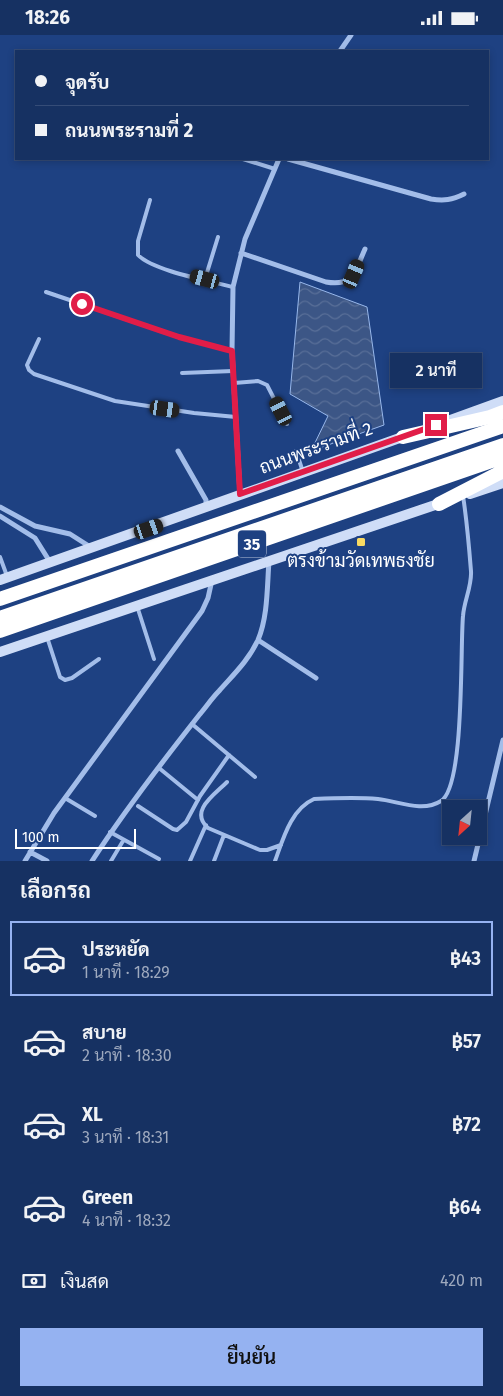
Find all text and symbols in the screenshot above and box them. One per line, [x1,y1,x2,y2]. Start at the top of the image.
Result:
text: 18:26 [25,6,70,29]
text: จุดรับ [65,71,109,94]
text: ถนนพระรามที่ 2 [65,119,193,142]
car [341,257,366,291]
car [188,268,221,290]
route start [71,293,93,315]
callout: 2 นาที [390,353,482,387]
text: 2 นาที [415,361,457,380]
car [267,394,294,428]
car [149,399,180,419]
street label: ถนนพระรามที่ 2 [255,413,376,479]
route end [425,414,447,436]
car [132,517,165,541]
road number: 35 [238,531,266,557]
marker: ตรงข้ามวัดเทพธงชัย [355,536,367,548]
place label: ตรงข้ามวัดเทพธงชัย [287,549,435,572]
north arrow [442,800,488,845]
map controls [442,800,487,845]
scale bar [15,826,136,849]
text: 100 m [22,829,59,846]
text: เลือกรถ [20,877,91,904]
icon: car [22,936,67,981]
text: ประหยัด [82,938,150,961]
text: ฿43 [450,947,481,970]
text: 1 นาที · 18:29 [82,963,170,982]
icon: car [22,1019,67,1064]
text: สบาย [82,1021,127,1044]
text: ฿57 [452,1030,481,1053]
text: 2 นาที · 18:30 [82,1046,172,1065]
icon: car [22,1102,67,1147]
text: XL [82,1103,103,1126]
text: ฿72 [452,1113,481,1136]
text: 3 นาที · 18:31 [82,1128,169,1147]
icon: car [22,1185,67,1230]
text: Green [82,1186,133,1209]
text: ฿64 [448,1196,481,1219]
text: 4 นาที · 18:32 [82,1211,171,1230]
icon: cash [20,1267,48,1295]
text: เงินสด [60,1270,109,1293]
text: 420 m [440,1271,483,1290]
button: ยืนยัน [20,1328,483,1386]

